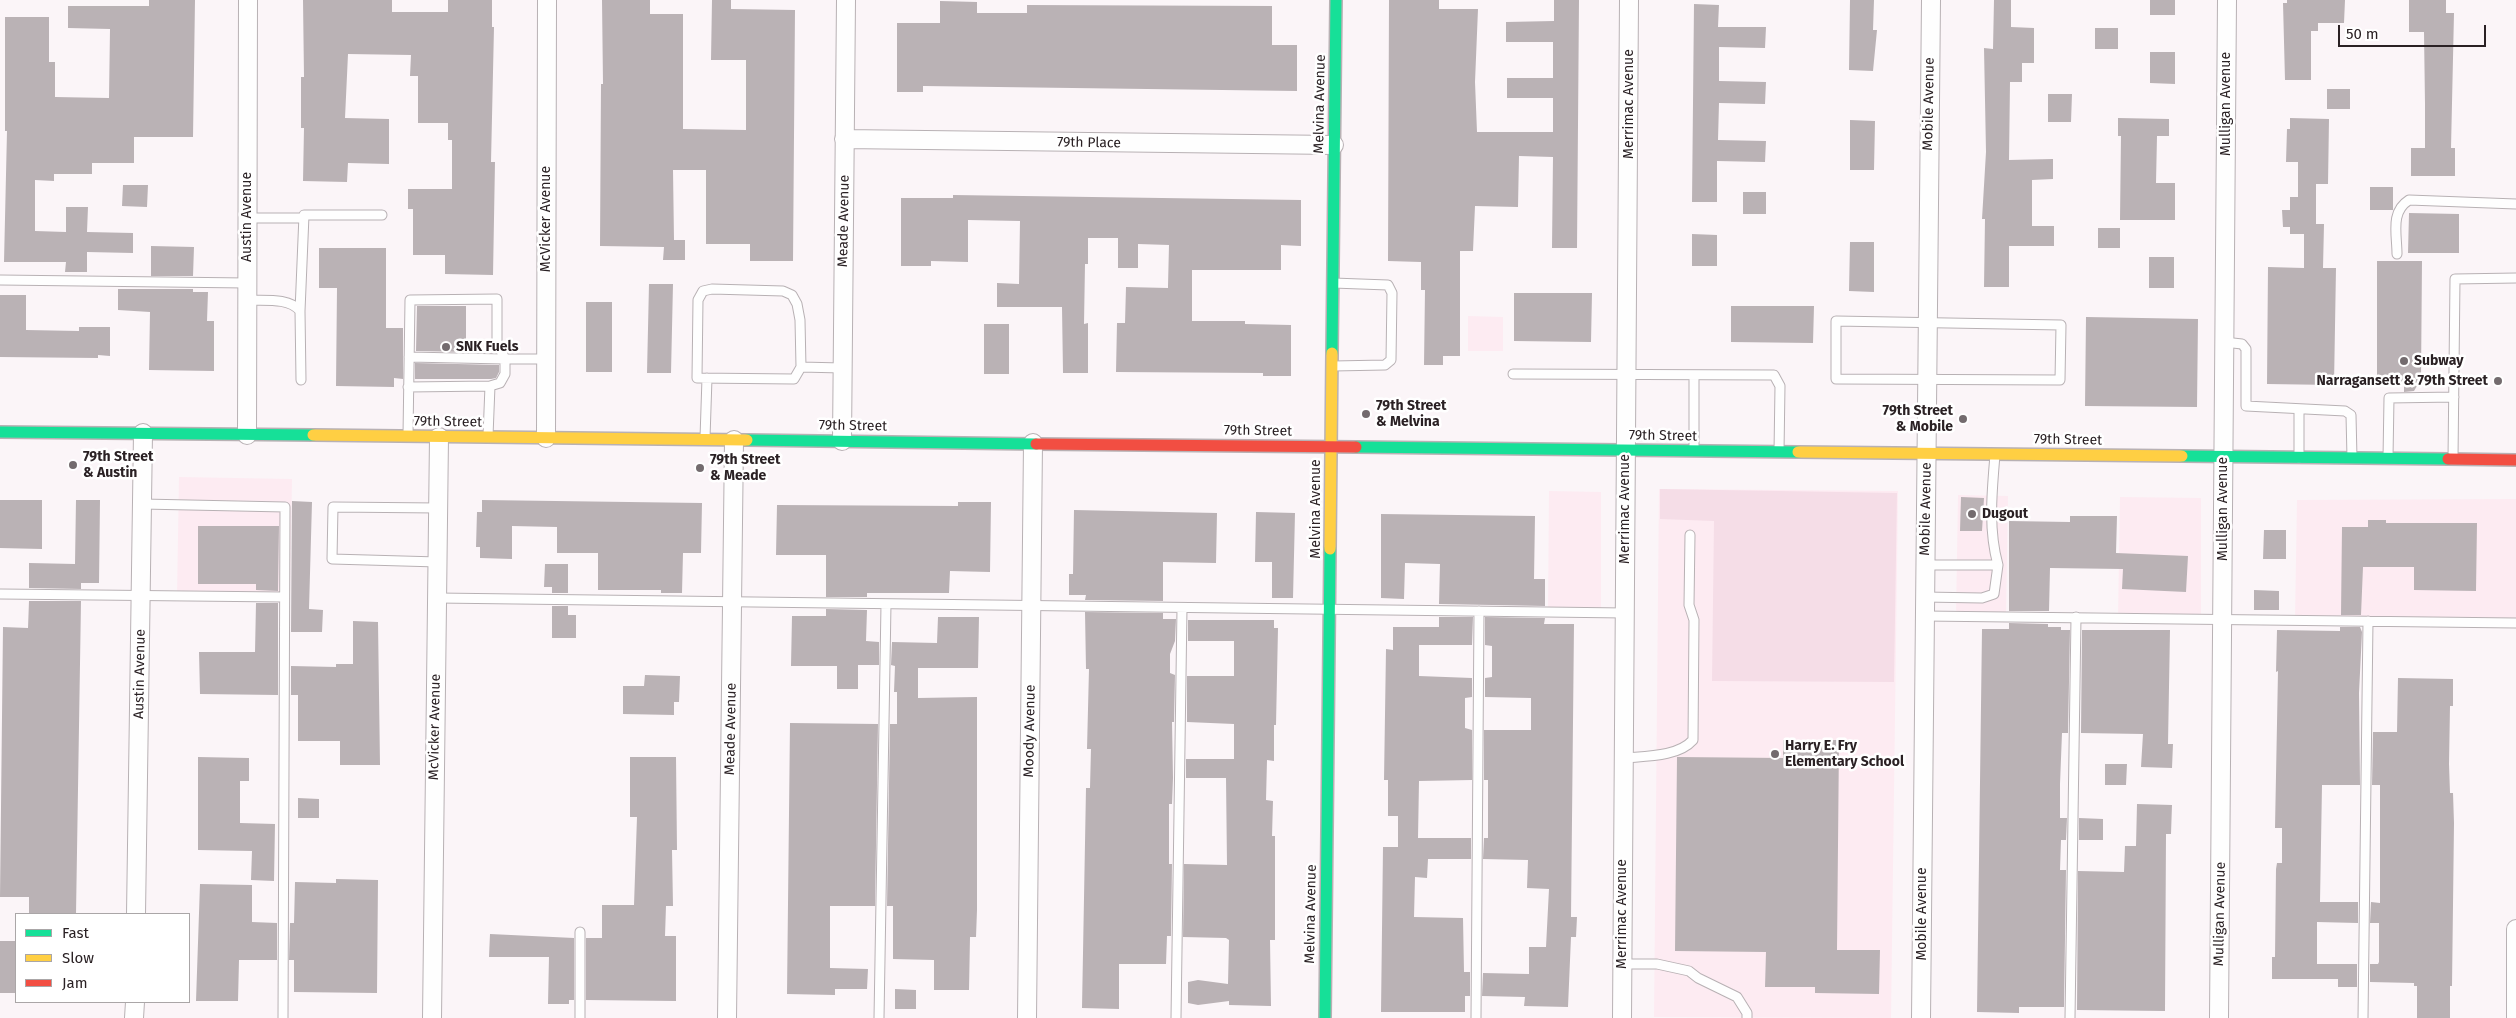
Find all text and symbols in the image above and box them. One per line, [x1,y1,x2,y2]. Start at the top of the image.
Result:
scale bar [2341,15,2488,47]
text: 50 m [2346,25,2379,43]
street label: Merrimac Avenue [1621,49,1637,159]
street label: Mulligan Avenue [2218,52,2234,156]
street label: Melvina Avenue [1311,54,1329,154]
street label: Mobile Avenue [1920,57,1938,151]
street label: 79th Place [1057,134,1121,152]
street label: McVicker Avenue [538,166,554,272]
street label: Austin Avenue [239,172,255,262]
street label: Meade Avenue [835,175,853,267]
place label: SNK Fuels [456,339,518,355]
marker: SNK Fuels [440,341,452,353]
place label: Subway [2414,353,2463,369]
marker: Subway [2398,355,2410,367]
place label: Narragansett & 79th Street [2317,373,2488,389]
marker: Narragansett & 79th Street [2492,375,2504,387]
place label: 79th Street & Melvina [1376,398,1446,431]
place label: 79th Street & Mobile [1883,403,1953,436]
marker: 79th Street & Melvina [1360,408,1372,420]
street label: 79th Street [414,413,482,431]
marker: 79th Street & Mobile [1957,413,1969,425]
street label: 79th Street [819,417,887,435]
street label: 79th Street [1224,422,1292,440]
street label: 79th Street [1629,427,1697,445]
street label: 79th Street [2034,431,2102,449]
place label: 79th Street & Austin [83,449,153,482]
place label: 79th Street & Meade [710,452,780,484]
street label: Merrimac Avenue [1617,454,1633,564]
street label: Mulligan Avenue [2215,457,2231,561]
marker: 79th Street & Austin [67,459,79,471]
street label: Melvina Avenue [1308,459,1324,559]
marker: 79th Street & Meade [694,462,706,474]
street label: Mobile Avenue [1917,462,1935,556]
place label: Dugout [1982,506,2028,522]
marker: Dugout [1966,508,1978,520]
street label: Austin Avenue [131,629,149,719]
street label: McVicker Avenue [426,674,444,780]
street label: Meade Avenue [722,683,740,775]
street label: Moody Avenue [1021,685,1039,777]
place label: Harry E. Fry Elementary School [1785,738,1904,770]
marker: Harry E. Fry Elementary School [1769,748,1781,760]
street label: Merrimac Avenue [1614,859,1630,969]
street label: Mulligan Avenue [2211,862,2229,966]
street label: Melvina Avenue [1302,864,1320,964]
street label: Mobile Avenue [1914,867,1930,961]
legend [15,913,190,1003]
text: Fast [62,924,89,942]
text: Slow [62,949,94,967]
text: Jam [62,974,88,992]

